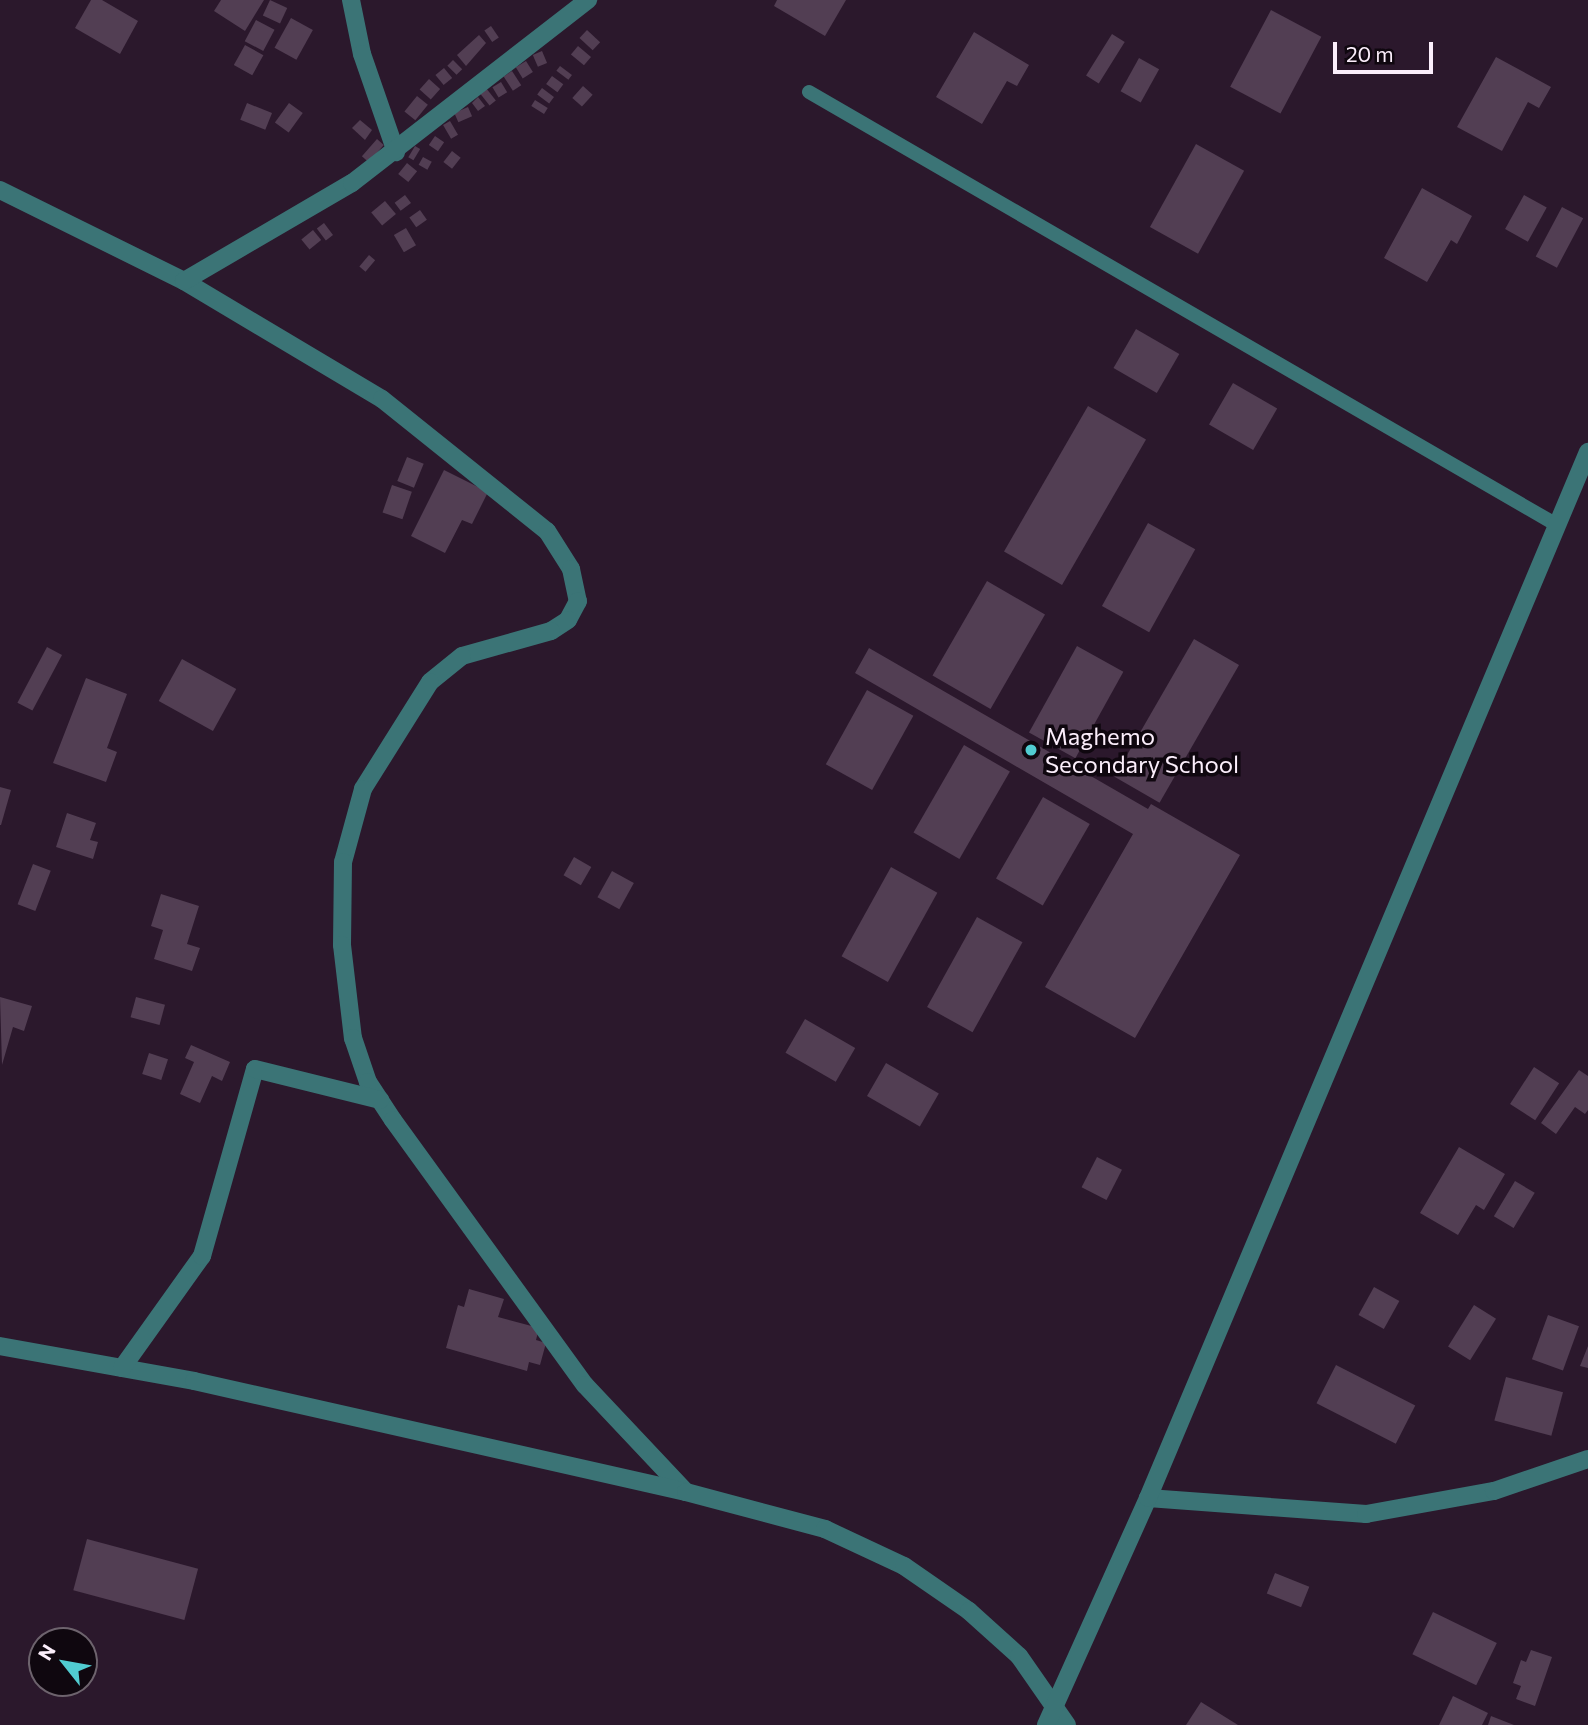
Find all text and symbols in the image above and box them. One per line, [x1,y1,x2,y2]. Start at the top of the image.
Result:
scale bar [1336,28,1436,72]
text: 20 m [1346,41,1394,66]
place label: Maghemo Secondary School [1045,722,1239,778]
marker: Maghemo Secondary School [1023,742,1039,758]
north arrow [28,1627,98,1697]
text: N [33,1640,60,1664]

